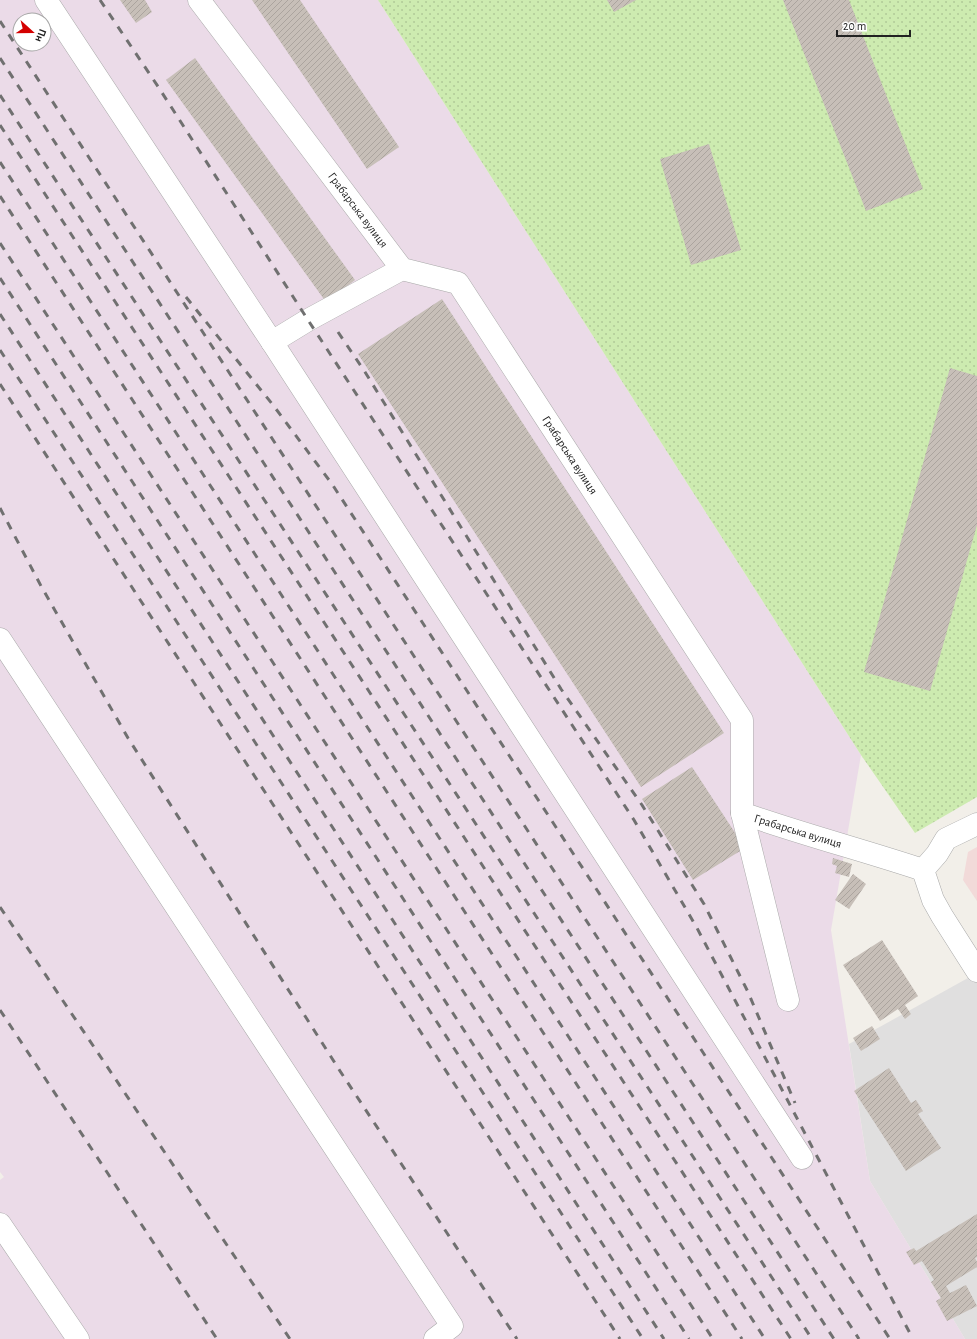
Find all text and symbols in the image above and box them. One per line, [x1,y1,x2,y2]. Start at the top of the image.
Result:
north arrow [12,12,52,52]
scale bar [837,12,910,38]
text: 20 m [843,20,866,32]
text: Пн [33,27,48,44]
street label: Грабарська вулиця [325,170,390,251]
street label: Грабарська вулиця [539,414,600,497]
street label: Грабарська вулиця [752,812,843,851]

